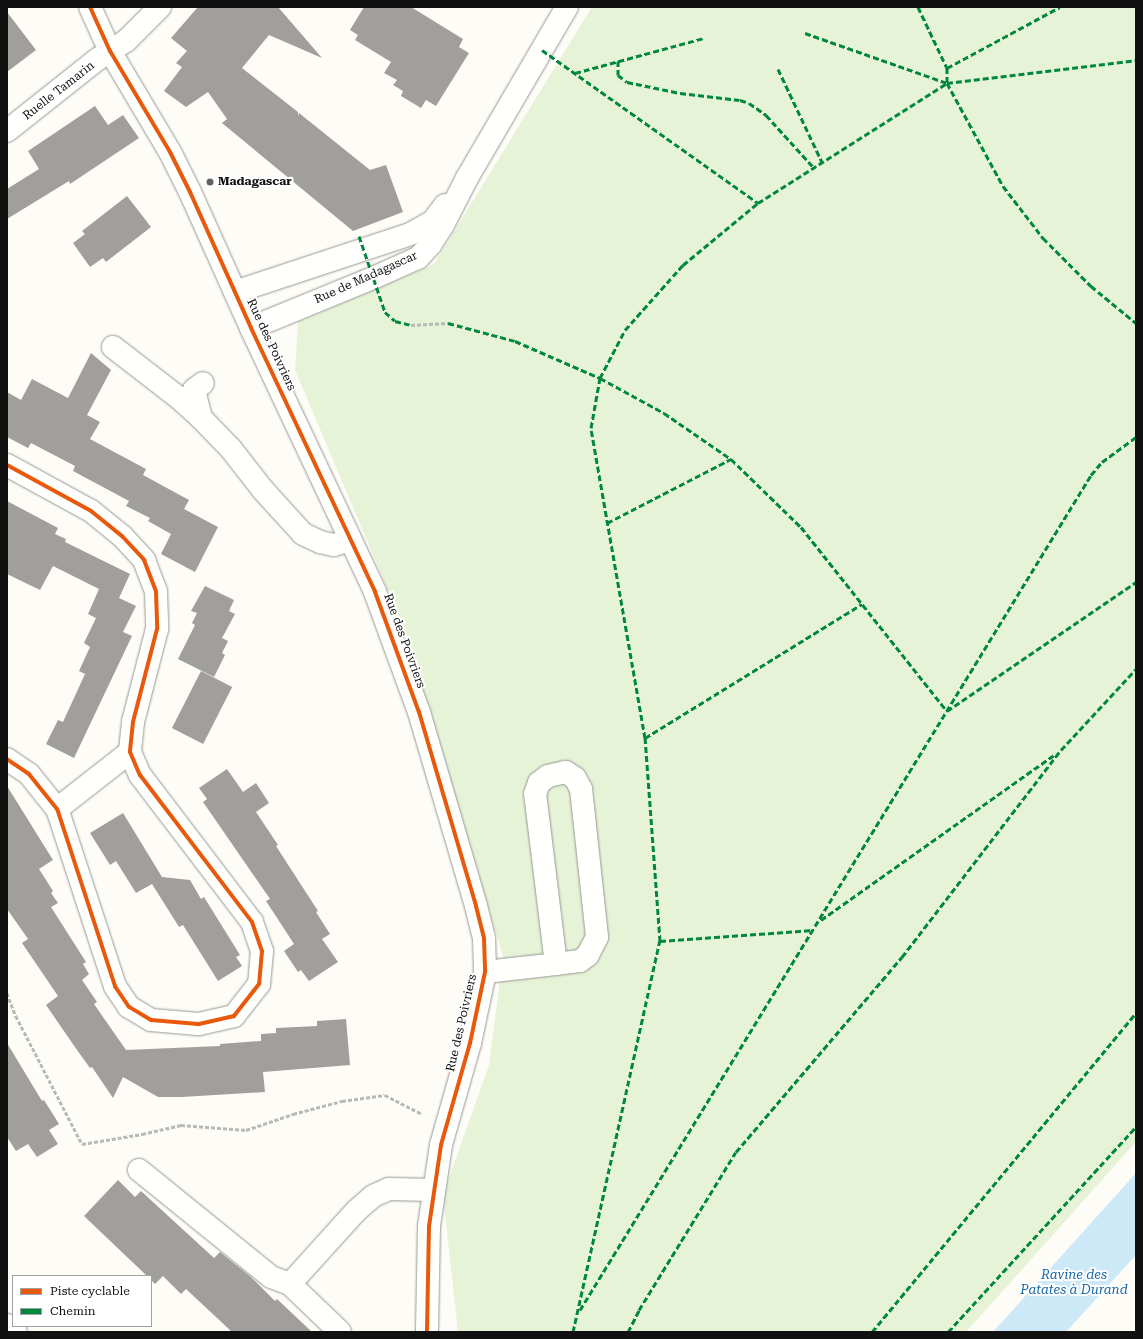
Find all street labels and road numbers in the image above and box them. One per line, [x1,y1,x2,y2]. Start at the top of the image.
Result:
street label: Ruelle Tamarin [20,59,98,123]
street label: Rue de Madagascar [312,249,420,307]
street label: Rue des Poivriers [243,297,299,393]
street label: Rue des Poivriers [380,592,428,690]
street label: Rue des Poivriers [444,973,480,1073]

